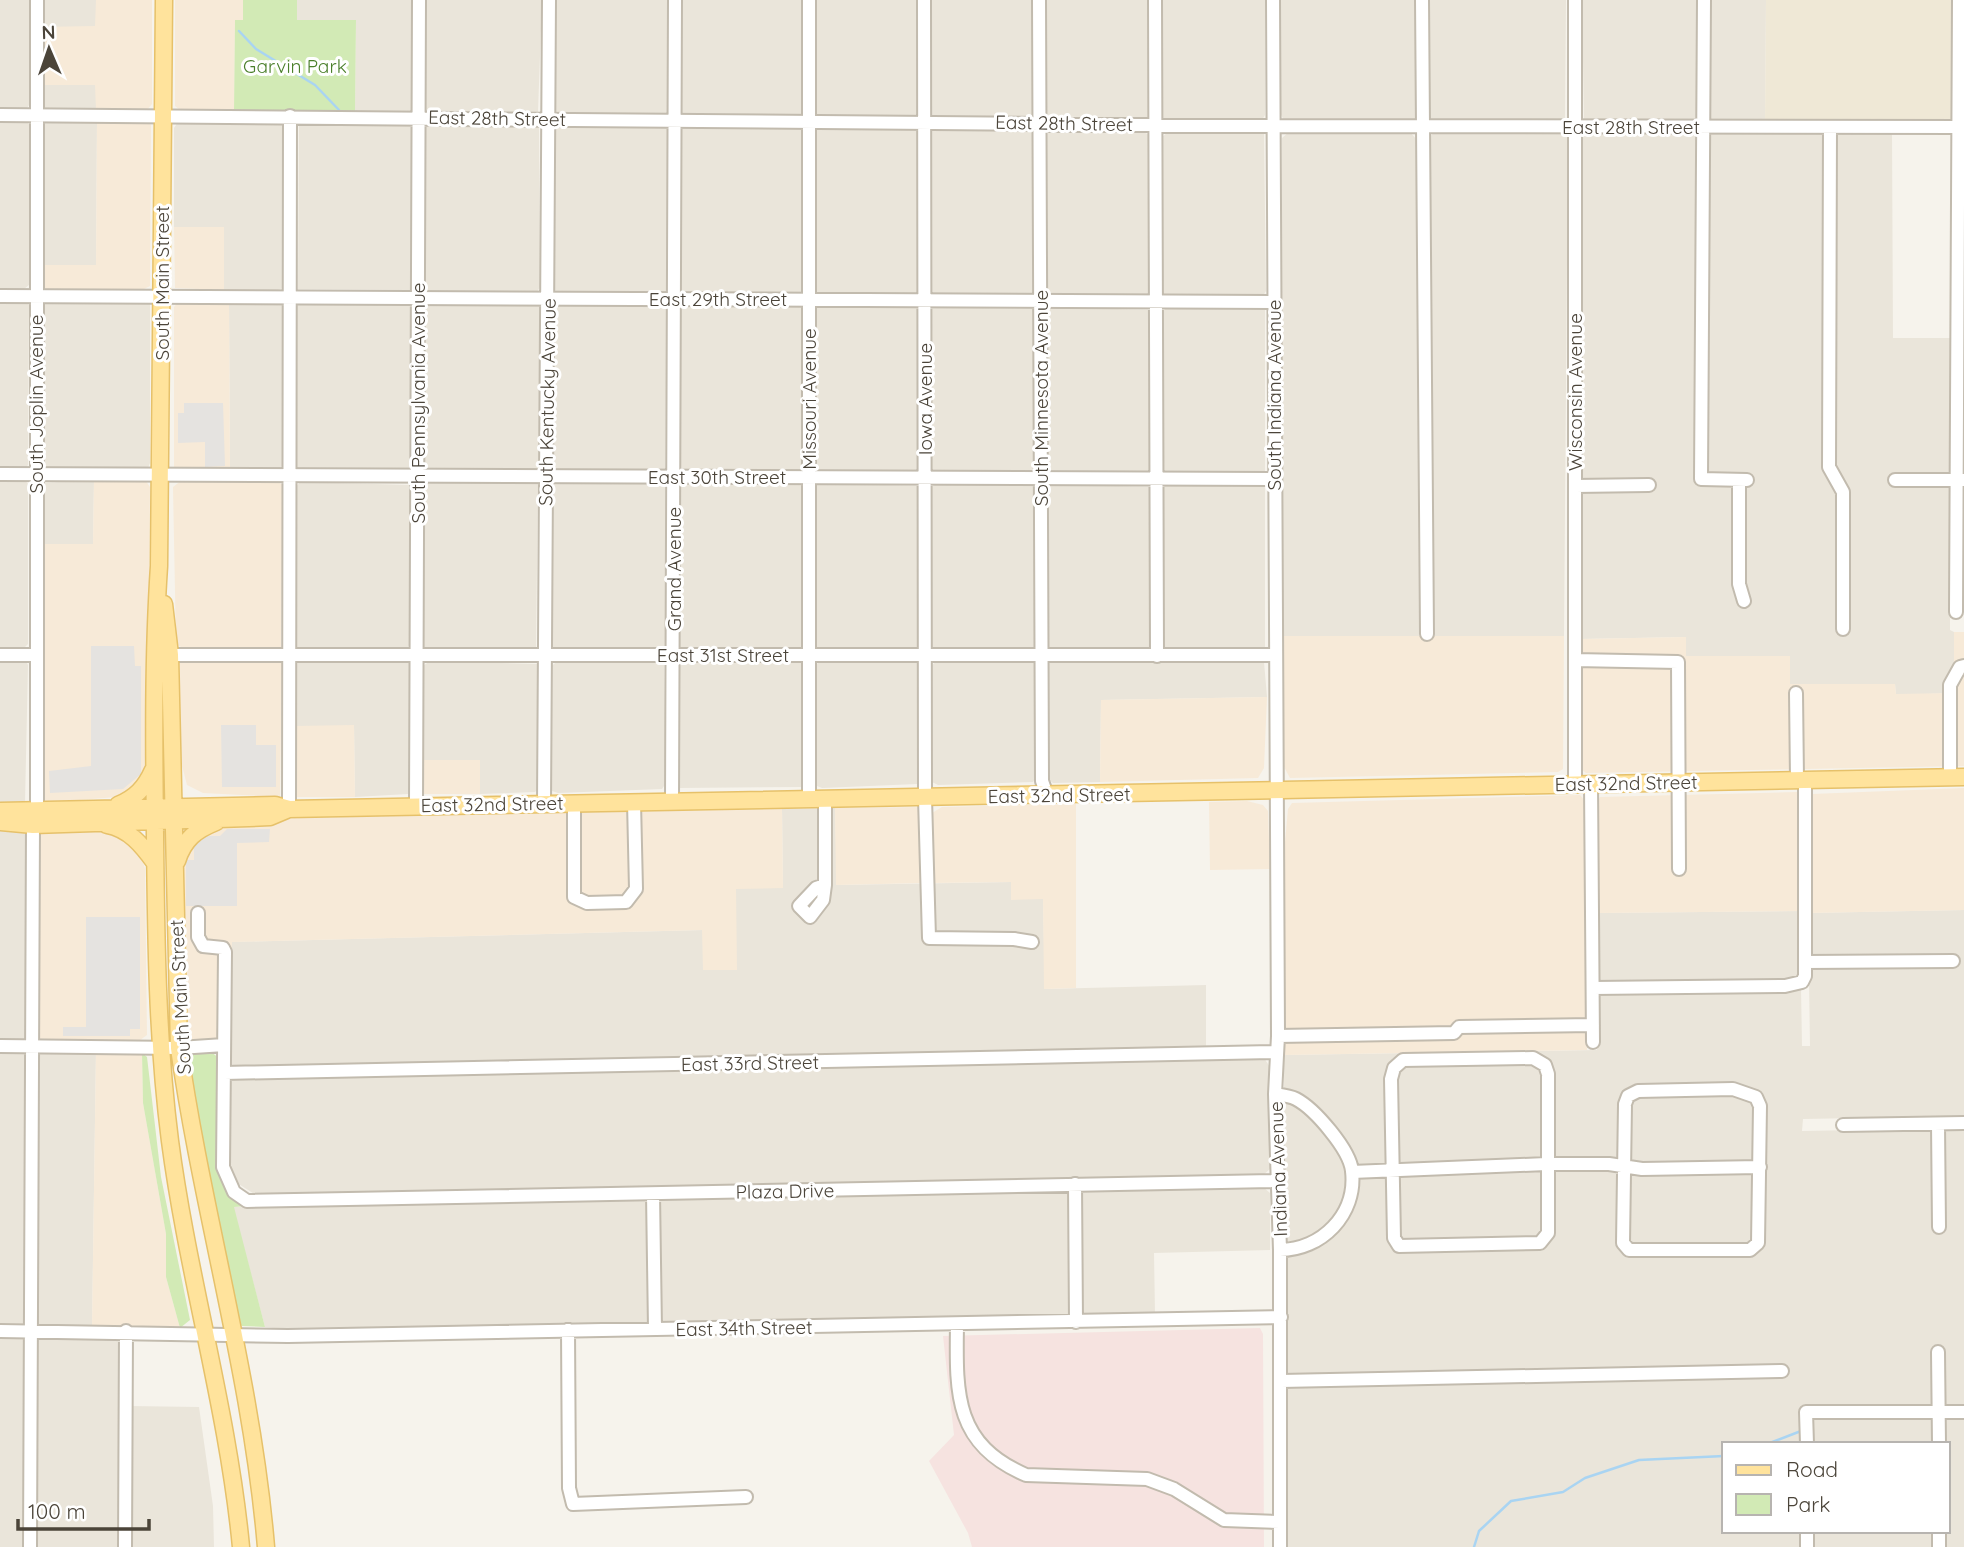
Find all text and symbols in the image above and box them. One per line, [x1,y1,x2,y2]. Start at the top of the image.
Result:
north arrow [14,14,84,84]
text: N [41,20,56,44]
park label: Garvin Park [243,54,347,78]
street label: East 28th Street [428,105,566,131]
street label: East 28th Street [995,110,1133,136]
street label: East 28th Street [1562,115,1700,139]
street label: South Main Street [150,206,174,360]
street label: South Pennsylvania Avenue [406,282,430,524]
street label: East 29th Street [649,287,787,311]
street label: South Minnesota Avenue [1029,290,1053,506]
street label: South Kentucky Avenue [533,298,561,506]
street label: South Indiana Avenue [1262,300,1286,490]
street label: Wisconsin Avenue [1563,313,1587,471]
street label: South Joplin Avenue [24,315,48,493]
street label: Missouri Avenue [797,328,821,470]
street label: Iowa Avenue [913,343,937,455]
street label: East 30th Street [648,465,786,489]
street label: Grand Avenue [662,507,686,631]
street label: East 31st Street [657,643,789,667]
street label: East 32nd Street [1554,770,1698,796]
street label: East 32nd Street [987,782,1131,808]
street label: East 32nd Street [420,791,564,817]
street label: South Main Street [164,919,196,1075]
street label: East 33rd Street [681,1050,819,1076]
street label: Indiana Avenue [1264,1101,1292,1237]
street label: Plaza Drive [735,1178,835,1204]
street label: East 34th Street [675,1315,813,1341]
legend [1722,1442,1950,1533]
text: Road [1786,1456,1838,1482]
scale bar [18,1488,149,1532]
text: Park [1786,1491,1830,1517]
text: 100 m [28,1498,86,1524]

